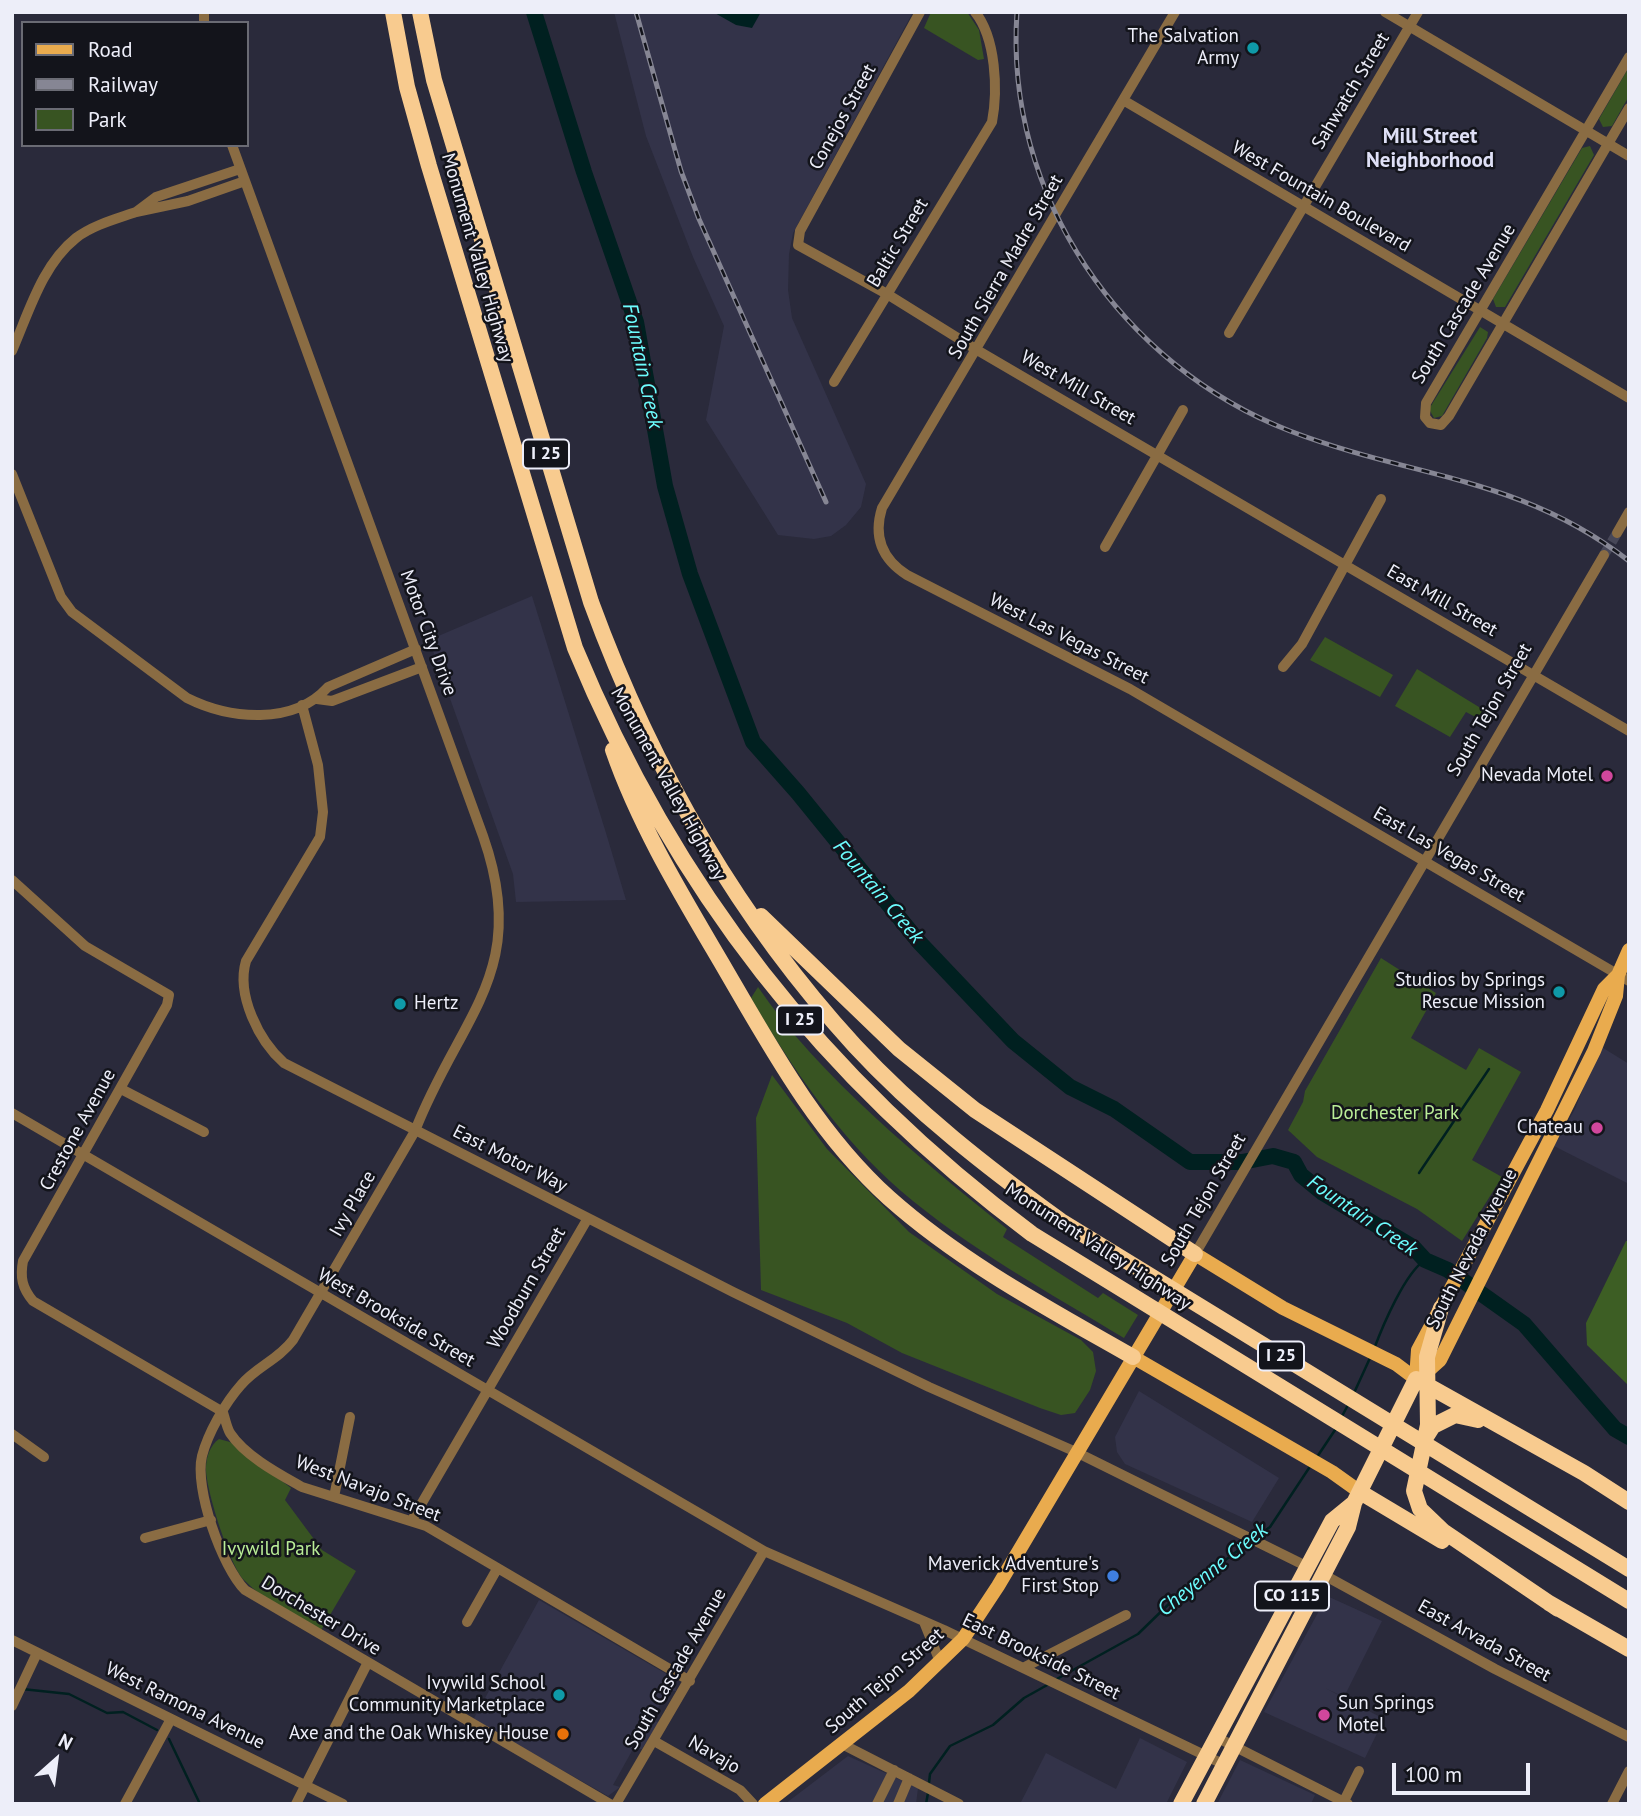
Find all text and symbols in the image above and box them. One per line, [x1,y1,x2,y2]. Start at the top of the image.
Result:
legend [21,21,248,147]
place label: The Salvation Army [1128,26,1239,70]
street label: Sahwatch Street [1307,29,1395,153]
text: Road [88,36,132,63]
marker: The Salvation Army [1245,40,1261,56]
street label: Conejos Street [805,60,881,174]
text: Railway [88,71,158,98]
text: Park [88,106,127,133]
district label: Mill Street Neighborhood [1366,124,1494,174]
street label: West Fountain Boulevard [1228,136,1414,258]
street label: Monument Valley Highway [436,151,518,365]
street label: South Sierra Madre Street [944,171,1068,363]
street label: Baltic Street [863,194,933,292]
street label: South Cascade Avenue [1407,220,1521,388]
water label: Fountain Creek [616,301,668,431]
street label: West Mill Street [1016,346,1140,430]
road number: I 25 [523,440,569,468]
street label: East Mill Street [1383,560,1501,642]
street label: Motor City Drive [395,567,461,699]
street label: West Las Vegas Street [985,589,1153,689]
street label: South Tejon Street [1443,640,1537,780]
street label: Monument Valley Highway [605,684,731,884]
place label: Nevada Motel [1481,765,1593,787]
marker: Nevada Motel [1599,768,1615,784]
street label: East Las Vegas Street [1369,802,1529,908]
water label: Fountain Creek [827,835,929,949]
place label: Studios by Springs Rescue Mission [1395,970,1545,1014]
marker: Studios by Springs Rescue Mission [1551,984,1567,1000]
place label: Hertz [414,993,458,1015]
marker: Hertz [392,996,408,1012]
road number: I 25 [777,1006,823,1035]
street label: Crestone Avenue [35,1065,121,1195]
park label: Dorchester Park [1331,1103,1459,1125]
place label: Chateau [1517,1117,1583,1139]
street label: East Motor Way [449,1120,571,1198]
marker: Chateau [1589,1120,1605,1136]
street label: South Tejon Street [1157,1130,1251,1270]
street label: South Nevada Avenue [1422,1165,1522,1333]
street label: Ivy Place [325,1167,381,1241]
water label: Fountain Creek [1302,1170,1422,1262]
street label: Monument Valley Highway [1001,1178,1195,1316]
street label: Woodburn Street [483,1223,571,1353]
street label: West Brookside Street [313,1264,479,1372]
road number: I 25 [1258,1342,1304,1371]
street label: West Navajo Street [292,1451,444,1527]
water label: Cheyenne Creek [1153,1518,1273,1622]
park label: Ivywild Park [222,1539,320,1561]
place label: Maverick Adventure's First Stop [928,1554,1099,1598]
marker: Maverick Adventure's First Stop [1105,1568,1121,1584]
street label: Dorchester Drive [257,1571,385,1661]
road number: CO 115 [1255,1582,1329,1610]
street label: South Cascade Avenue [620,1584,732,1754]
street label: East Arvada Street [1414,1595,1554,1687]
street label: East Brookside Street [958,1609,1124,1705]
street label: South Tejon Street [821,1623,949,1739]
street label: West Ramona Avenue [102,1658,268,1754]
place label: Ivywild School Community Marketplace [349,1673,545,1717]
marker: Ivywild School Community Marketplace [551,1687,567,1703]
place label: Sun Springs Motel [1338,1693,1434,1737]
marker: Sun Springs Motel [1316,1707,1332,1723]
place label: Axe and the Oak Whiskey House [289,1723,549,1745]
north arrow [21,1725,91,1795]
marker: Axe and the Oak Whiskey House [555,1726,571,1742]
text: N [55,1728,77,1755]
street label: Navajo [684,1731,744,1779]
scale bar [1396,1750,1534,1794]
text: 100 m [1405,1761,1462,1788]

